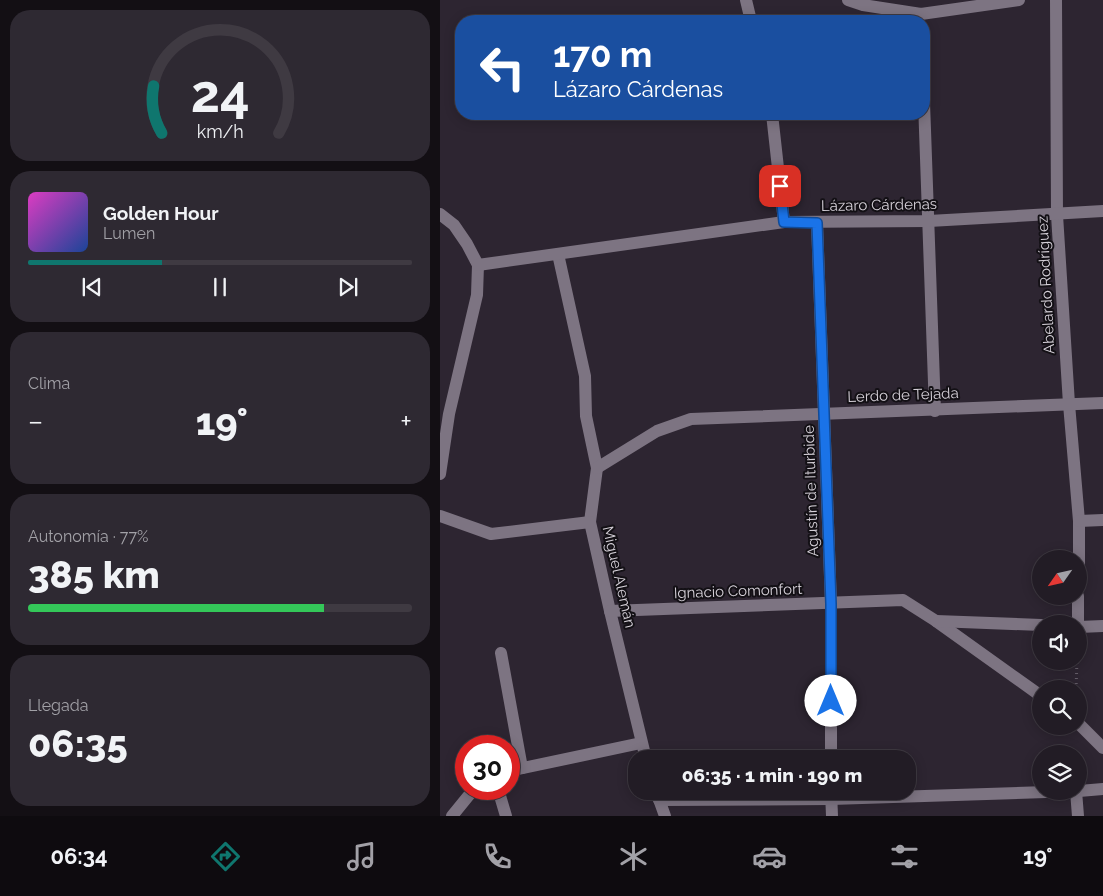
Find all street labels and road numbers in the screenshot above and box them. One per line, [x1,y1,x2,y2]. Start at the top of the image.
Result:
street label: Lázaro Cárdenas [821,195,937,215]
street label: Abelardo Rodríguez [1033,216,1059,354]
street label: Lerdo de Tejada [847,384,959,406]
street label: Agustín de Iturbide [800,425,822,557]
street label: Miguel Alemán [599,524,639,630]
street label: Ignacio Comonfort [673,580,803,602]

